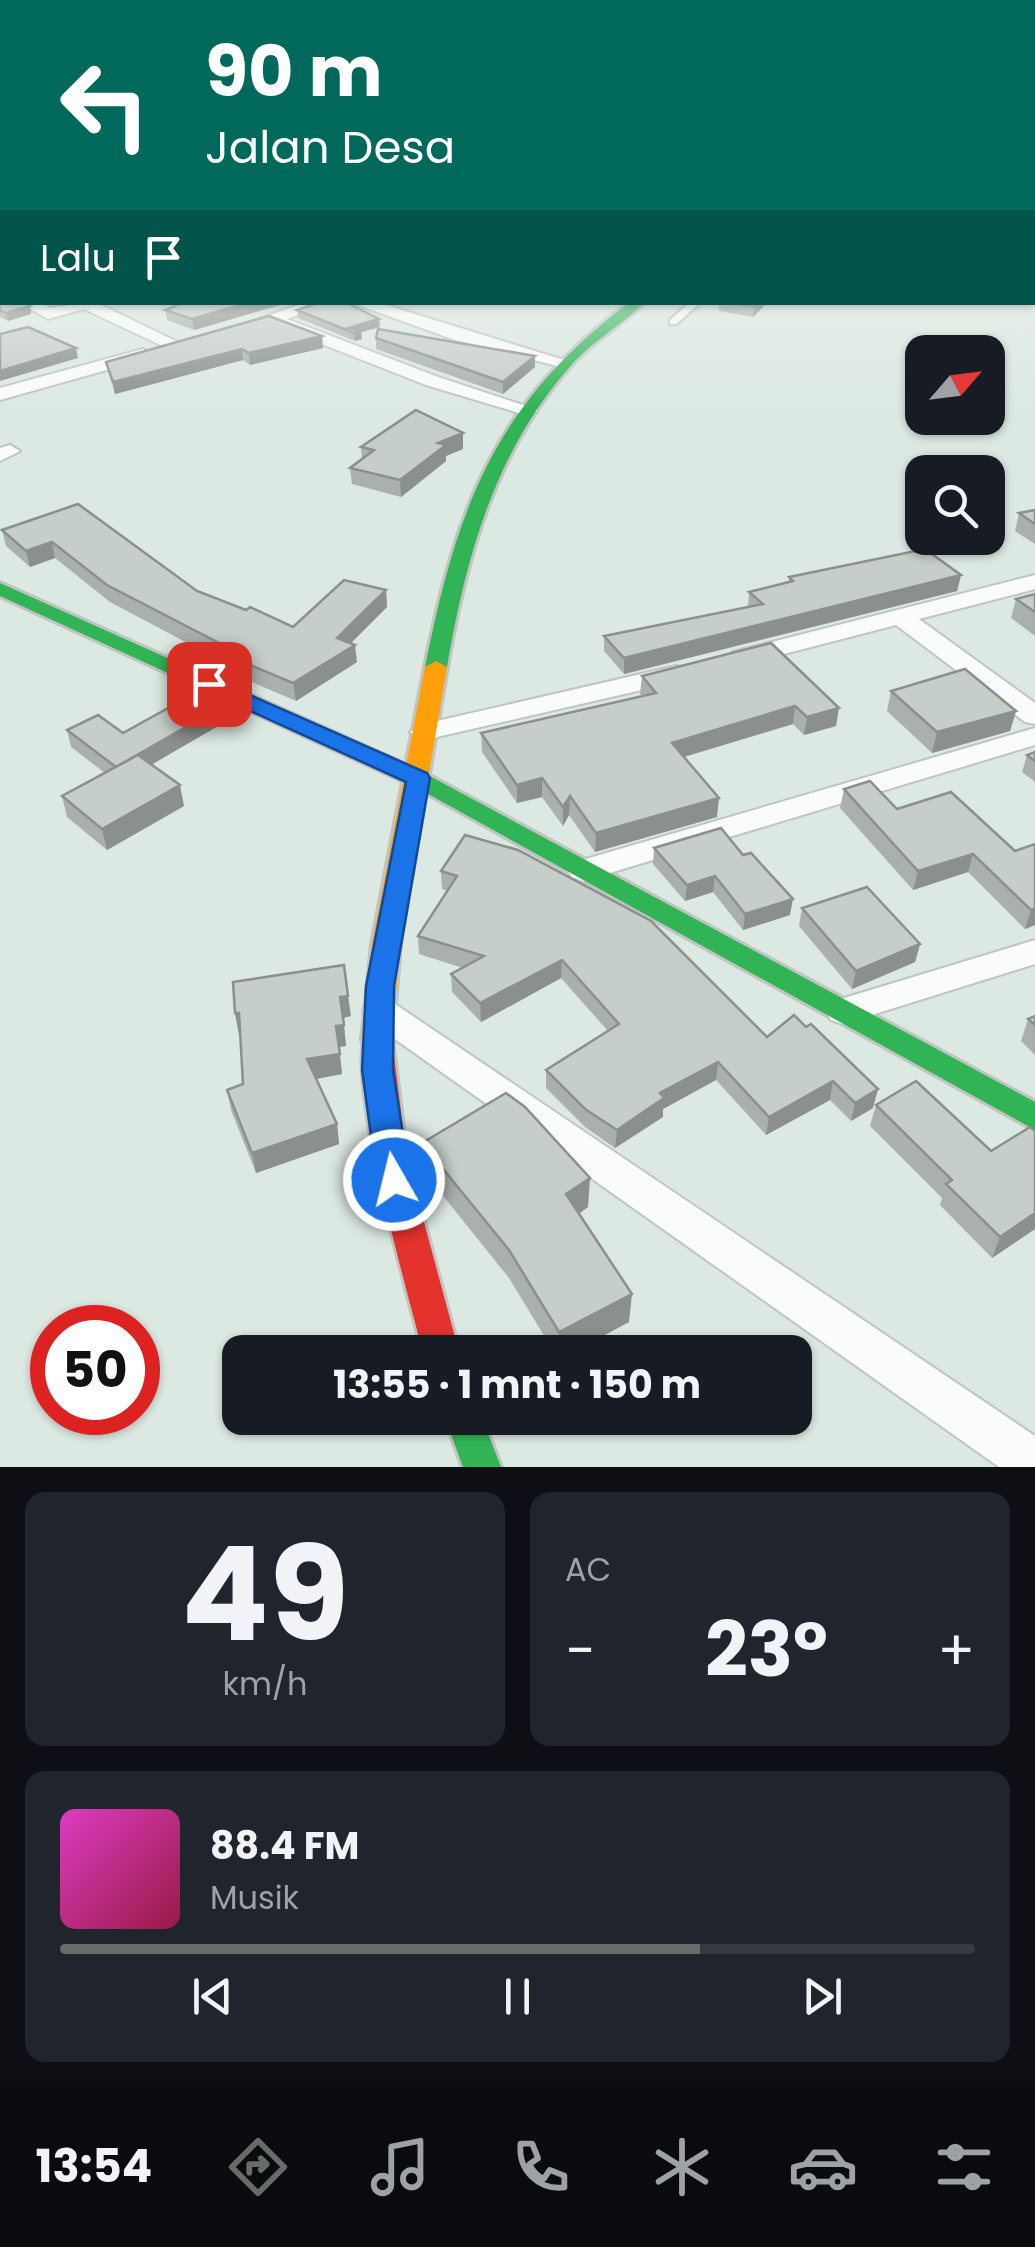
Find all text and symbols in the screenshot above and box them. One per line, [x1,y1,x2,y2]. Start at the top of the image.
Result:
text: 90 m [205,22,383,121]
icon: left [40,40,170,170]
text: Jalan Desa [205,116,455,179]
icon: arrive [136,230,191,285]
text: Lalu [40,231,116,284]
north arrow [905,335,1005,435]
map controls [905,335,1005,555]
button: search [905,455,1005,555]
pin [167,642,252,727]
icon: arrive [182,657,237,712]
position arrow [342,1128,446,1232]
speed limit sign: 50 [30,1305,160,1435]
text: 13:55 · 1 mnt · 150 m [333,1358,701,1411]
text: 49 [181,1503,349,1686]
text: AC [565,1547,611,1592]
text: 23° [705,1597,828,1702]
text: − [565,1612,595,1689]
text: + [937,1612,975,1689]
text: km/h [222,1661,308,1706]
text: 88.4 FM [210,1819,359,1872]
text: Musik [210,1875,299,1920]
icon: previous [185,1969,240,2024]
icon: pause [490,1969,545,2024]
icon: next [795,1969,850,2024]
icon: directions [223,2132,293,2202]
icon: music [365,2132,435,2202]
icon: phone [506,2132,576,2202]
icon: climate [647,2132,717,2202]
icon: car [788,2132,858,2202]
icon: filters [929,2132,999,2202]
text: 13:54 [36,2135,152,2198]

